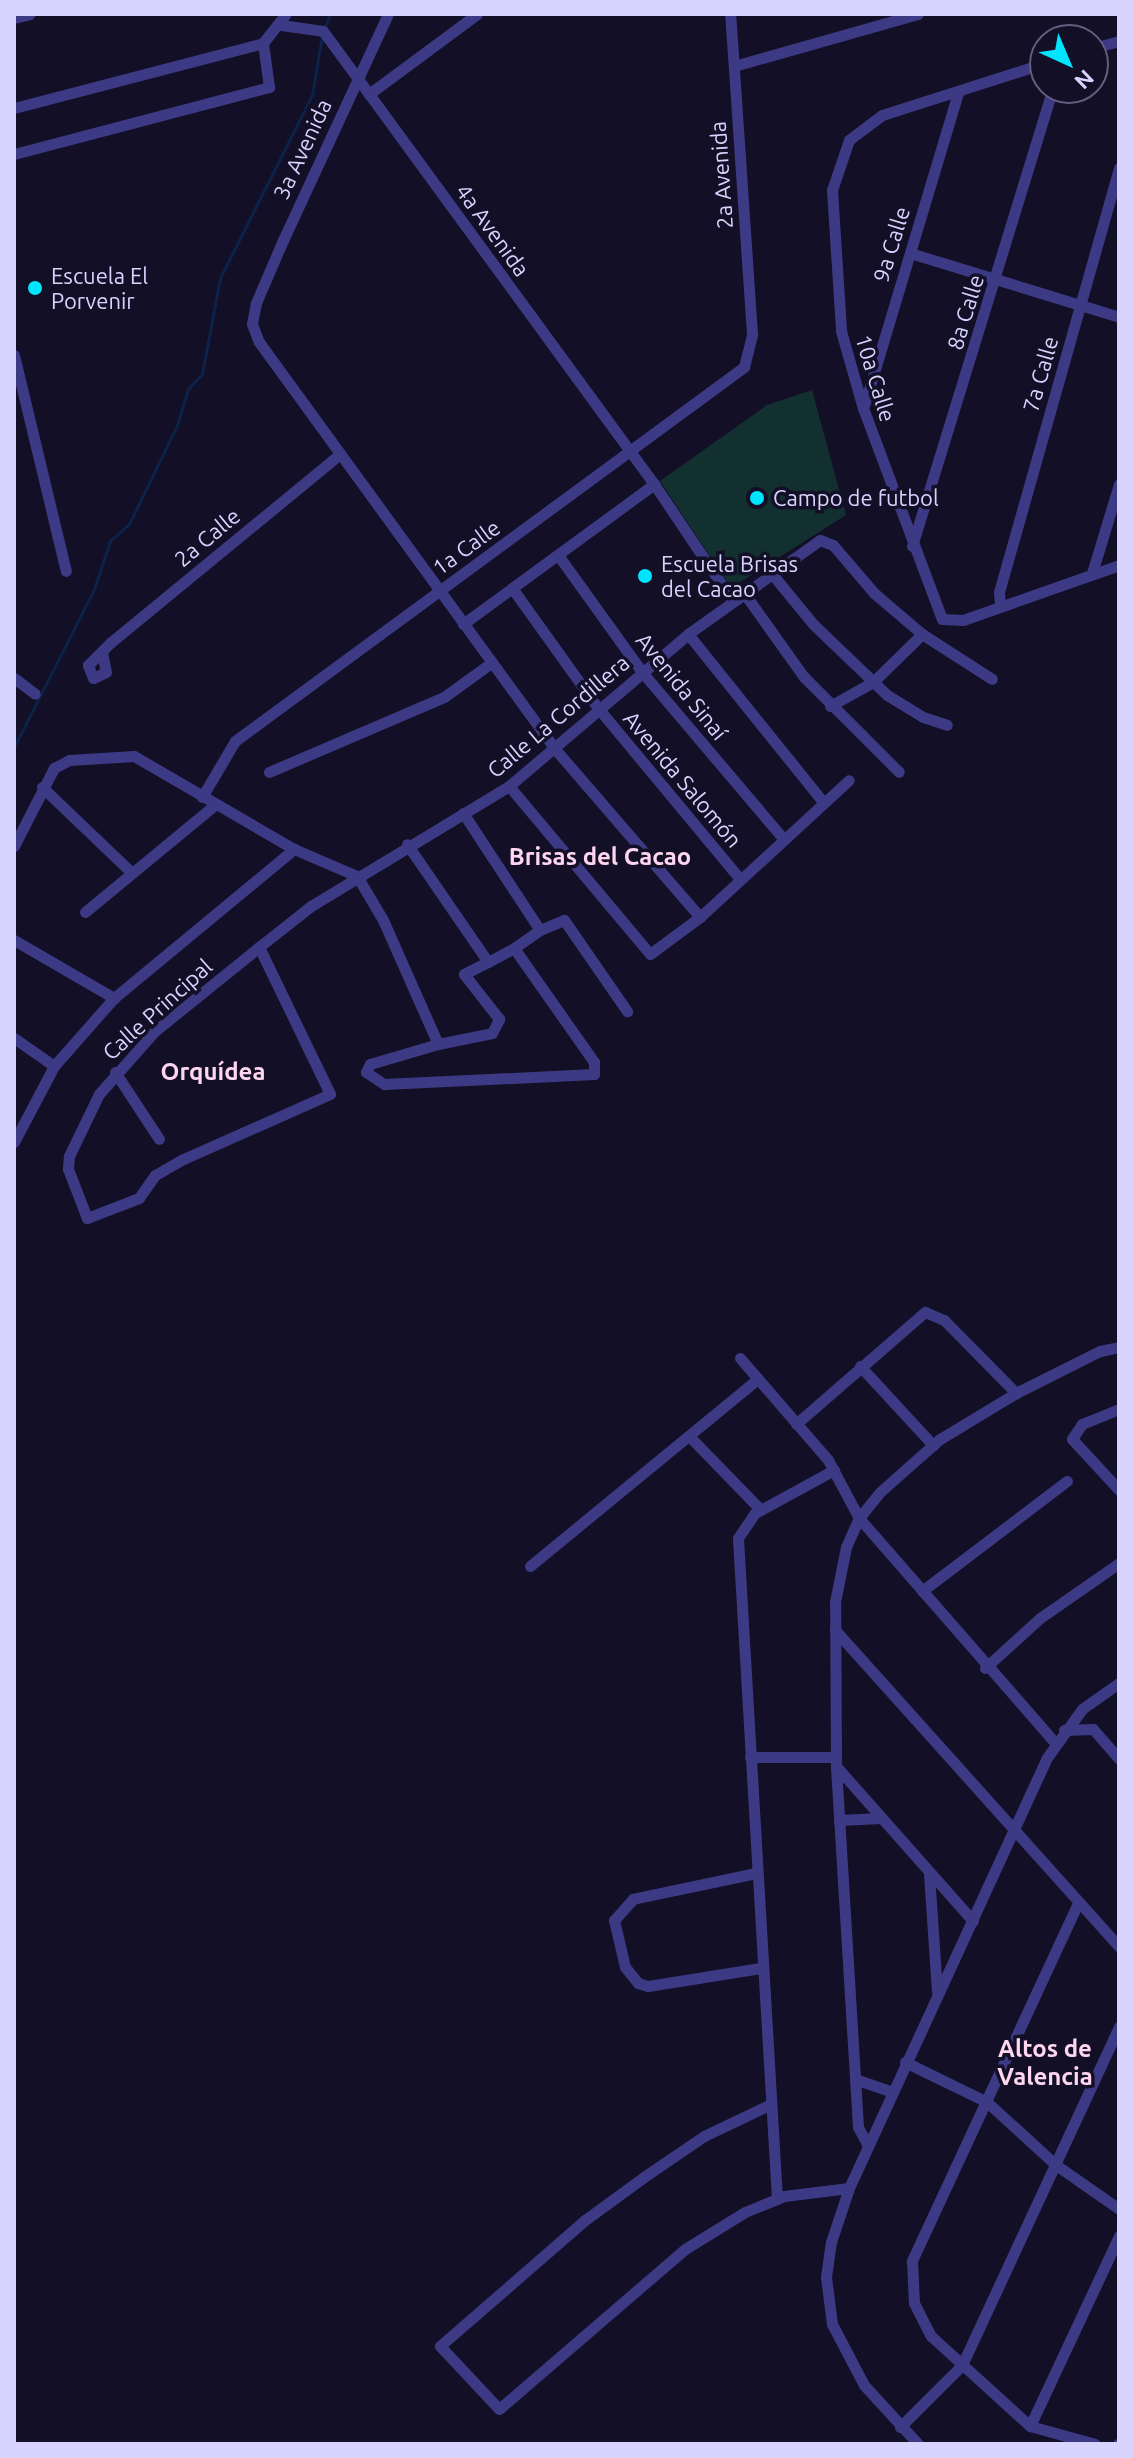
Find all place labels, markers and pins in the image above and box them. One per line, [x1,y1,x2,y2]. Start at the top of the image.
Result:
place label: Escuela El Porvenir [51,262,148,314]
marker: Escuela El Porvenir [26,279,44,297]
place label: Campo de futbol [773,485,939,511]
marker: Campo de futbol [748,489,766,507]
place label: Escuela Brisas del Cacao [661,550,798,602]
marker: Escuela Brisas del Cacao [636,567,654,585]

